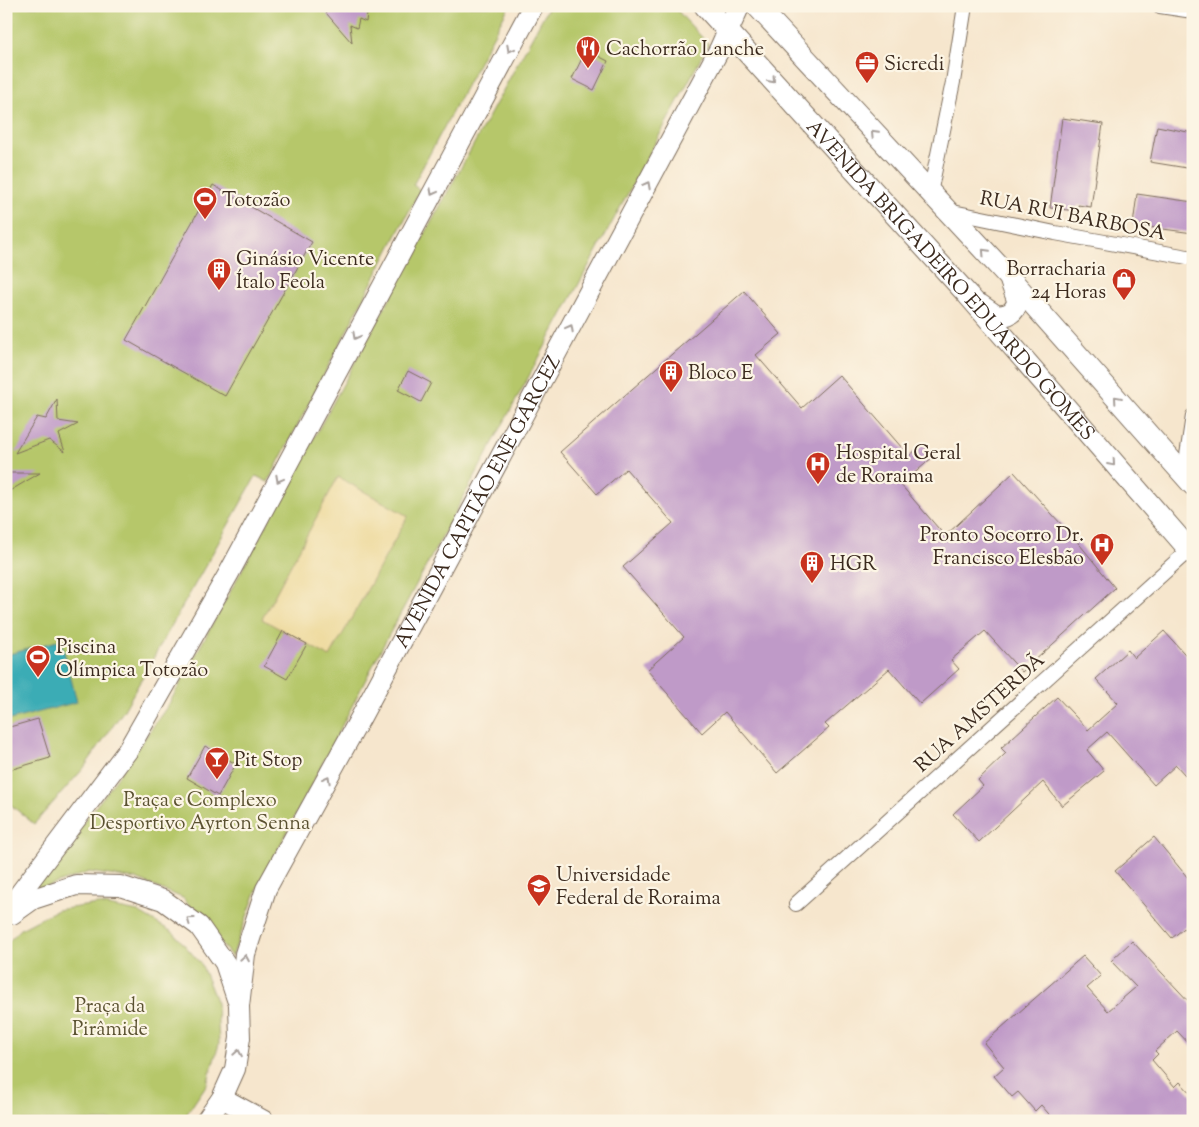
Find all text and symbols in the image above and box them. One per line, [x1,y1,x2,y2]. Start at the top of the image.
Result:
restaurant icon: Cachorrão Lanche [575,35,601,69]
place label: Cachorrão Lanche [606,36,764,65]
one-way arrow [506,44,516,53]
office icon: Sicredi [854,50,880,84]
place label: Sicredi [884,51,945,80]
one-way arrow [766,74,775,83]
street label: AVENIDA BRIGADEIRO EDUARDO GOMES [798,114,1100,448]
one-way arrow [871,130,880,139]
one-way arrow [641,181,651,190]
street label: RUA RUI BARBOSA [977,185,1168,250]
sports icon: Totozão [192,186,218,220]
place label: Totozão [222,187,290,216]
one-way arrow [429,187,439,196]
place label: Ginásio Vicente Ítalo Feola [236,246,374,298]
one-way arrow [982,249,991,258]
place label: Borracharia 24 Horas [1007,256,1106,308]
building icon: Ginásio Vicente Ítalo Feola [206,257,232,291]
shop icon: Borracharia 24 Horas [1111,267,1137,301]
one-way arrow [563,324,573,333]
one-way arrow [352,330,362,339]
street label: AVENIDA CAPITÃO ENE GARCEZ [389,351,569,654]
building icon: Bloco E [658,359,684,393]
place label: Bloco E [688,360,753,389]
one-way arrow [1114,396,1123,405]
place label: Hospital Geral de Roraima [836,440,962,492]
hospital icon: Hospital Geral de Roraima [805,451,831,485]
one-way arrow [1107,457,1115,466]
one-way arrow [276,473,286,482]
place label: Pronto Socorro Dr. Francisco Elesbão [920,522,1084,574]
hospital icon: Pronto Socorro Dr. Francisco Elesbão [1089,532,1115,566]
building icon: HGR [799,550,825,584]
place label: HGR [830,551,877,580]
place label: Piscina Olímpica Totozão [56,634,208,686]
sports icon: Piscina Olímpica Totozão [25,644,51,678]
street label: RUA AMSTERDÃ [909,647,1052,780]
bar icon: Pit Stop [204,746,230,780]
place label: Pit Stop [234,747,302,776]
one-way arrow [321,775,331,784]
park label: Praça e Complexo Desportivo Ayrton Senna [90,787,310,839]
place label: Universidade Federal de Roraima [556,862,721,914]
school or university icon: Universidade Federal de Roraima [526,873,552,907]
one-way arrow [186,917,196,926]
one-way arrow [240,953,250,962]
park label: Praça da Pirâmide [72,993,148,1045]
one-way arrow [232,1049,242,1058]

